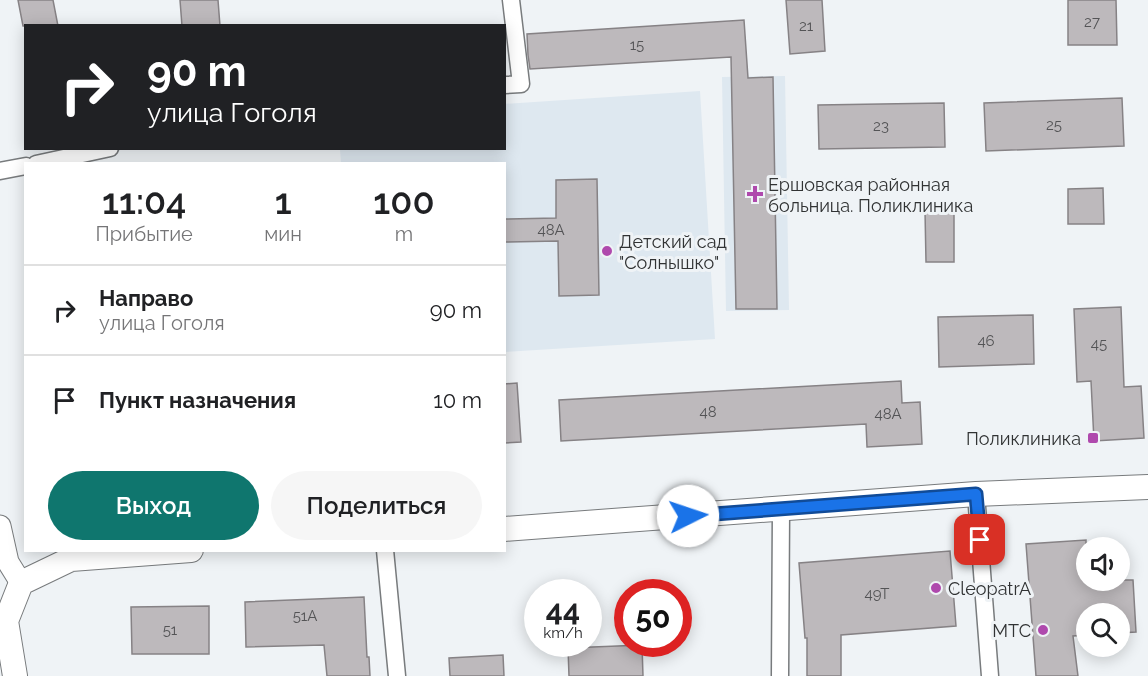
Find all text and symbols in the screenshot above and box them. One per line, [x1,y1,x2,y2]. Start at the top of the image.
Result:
house number: 27 [1084,13,1100,31]
house number: 21 [799,17,814,35]
house number: 15 [630,36,644,54]
text: 90 m [147,47,247,96]
icon: right [48,48,126,126]
text: улица Гоголя [147,97,317,128]
house number: 25 [1046,116,1062,134]
house number: 23 [873,117,889,135]
place label: Ершовская районная больница. Поликлиника [768,174,973,216]
text: 11:04 [102,180,186,222]
text: 1 [275,180,292,222]
text: 100 [373,180,435,222]
marker: Ершовская районная больница. Поликлиника [746,185,764,203]
house number: 48А [537,221,565,239]
text: Прибытие [95,222,193,246]
text: мин [264,222,302,246]
text: m [395,222,413,246]
place label: Детский сад "Солнышко" [619,231,727,273]
marker: Детский сад "Солнышко" [600,244,614,258]
text: Направо [99,285,193,311]
icon: right [48,294,81,327]
text: 90 m [430,297,482,323]
text: улица Гоголя [99,311,225,335]
house number: 46 [977,332,995,350]
house number: 45 [1091,335,1107,353]
icon: arrive [48,384,81,417]
text: Пункт назначения [99,387,296,413]
text: 10 m [433,387,482,413]
house number: 48 [699,403,717,421]
house number: 48А [874,405,902,423]
place label: Поликлиника [966,428,1081,449]
marker: Поликлиника [1086,431,1100,445]
button: Выход [48,471,259,540]
button: Поделиться [271,471,482,540]
position arrow [656,484,720,548]
pin [954,514,1005,565]
icon: arrive [963,523,996,556]
map controls [1076,537,1130,657]
button: sound [1076,537,1130,591]
place label: CleopatrA [948,578,1031,599]
speed limit sign: 50 [614,579,692,657]
marker: CleopatrA [929,581,943,595]
house number: 49Т [864,585,890,603]
text: 44 [546,593,580,628]
button: search [1076,603,1130,657]
house number: 51А [293,607,317,625]
place label: МТС [992,620,1031,641]
house number: 51 [163,621,178,639]
marker: МТС [1036,623,1050,637]
text: km/h [543,624,583,642]

